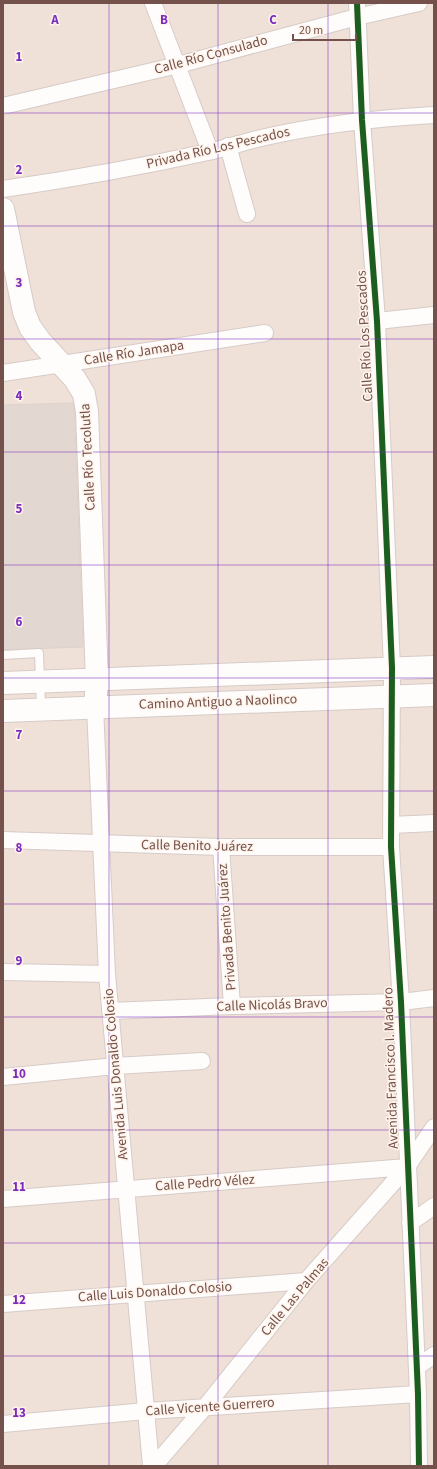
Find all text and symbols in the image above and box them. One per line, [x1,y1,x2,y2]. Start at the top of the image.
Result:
text: A [50,11,59,29]
text: B [160,11,168,29]
text: C [269,11,277,29]
scale bar [293,16,356,42]
text: 20 m [299,22,323,39]
street label: Calle Río Consulado [152,30,270,80]
text: 1 [16,48,23,66]
street label: Privada Río Los Pescados [144,122,292,174]
text: 2 [16,161,23,179]
street label: Calle Río Los Pescados [352,270,378,402]
text: 3 [16,274,23,292]
street label: Calle Río Jamapa [83,335,185,371]
text: 4 [16,387,23,405]
street label: Calle Río Tecolutla [75,403,101,511]
text: 5 [16,500,23,518]
text: 6 [16,613,23,631]
street label: Camino Antiguo a Naolinco [138,689,298,715]
text: 7 [16,726,23,744]
street label: Calle Benito Juárez [141,835,253,857]
text: 8 [16,839,23,857]
street label: Privada Benito Juárez [213,863,241,991]
text: 9 [16,952,23,970]
street label: Avenida Luis Donaldo Colosio [99,987,133,1161]
street label: Avenida Francisco I. Madero [378,987,404,1149]
street label: Calle Nicolás Bravo [216,993,328,1017]
text: 10 [12,1065,26,1083]
street label: Calle Pedro Vélez [155,1170,255,1196]
text: 11 [12,1178,26,1196]
street label: Calle Las Palmas [256,1253,334,1341]
street label: Calle Luis Donaldo Colosio [77,1277,233,1307]
text: 12 [12,1291,26,1309]
street label: Calle Vicente Guerrero [145,1393,275,1421]
text: 13 [12,1404,26,1422]

